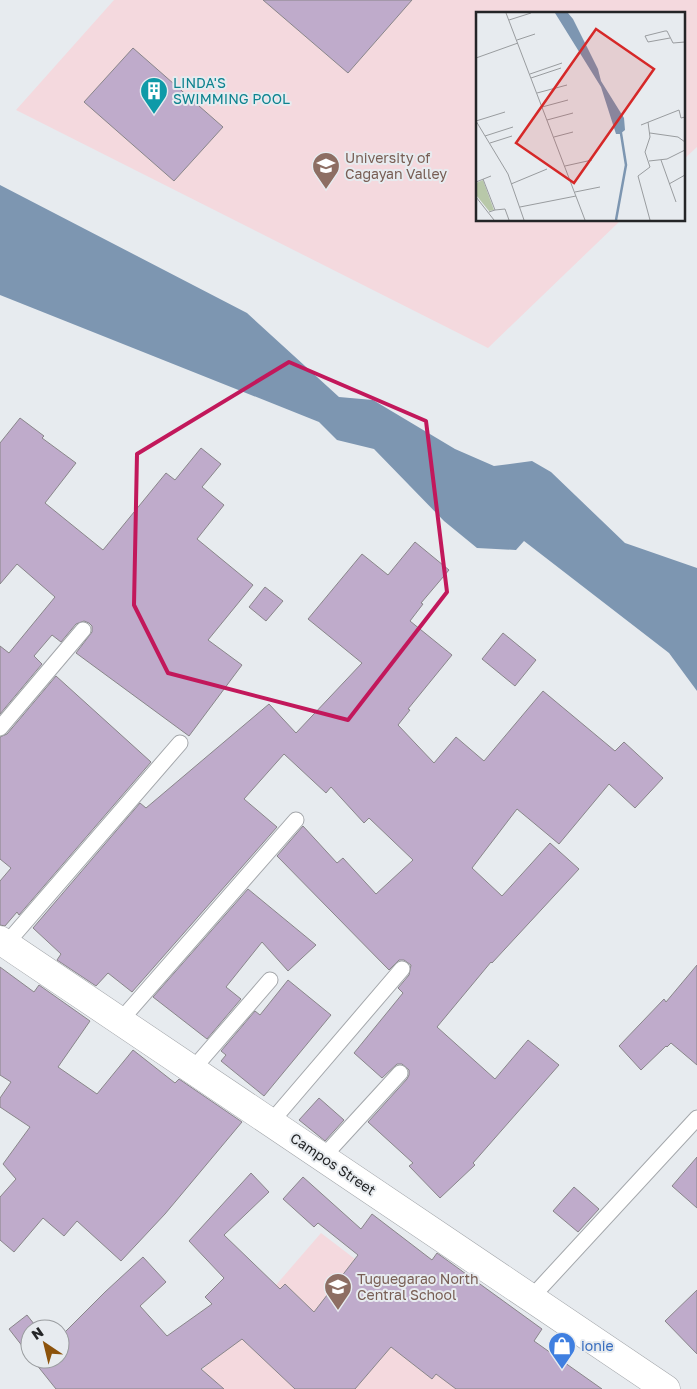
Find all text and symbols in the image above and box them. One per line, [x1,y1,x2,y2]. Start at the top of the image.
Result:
inset map [476,12,684,221]
place label: LINDA'S SWIMMING POOL [173,74,290,107]
building icon: LINDA'S SWIMMING POOL [139,76,169,115]
place label: University of Cagayan Valley [345,149,447,182]
school or university icon: University of Cagayan Valley [311,151,341,190]
street label: Campos Street [287,1129,379,1198]
place label: Tuguegarao North Central School [357,1270,479,1303]
school or university icon: Tuguegarao North Central School [323,1272,353,1311]
north arrow [20,1319,70,1369]
text: N [28,1323,46,1343]
shop icon: ionie [547,1331,577,1370]
place label: ionie [581,1337,614,1354]

